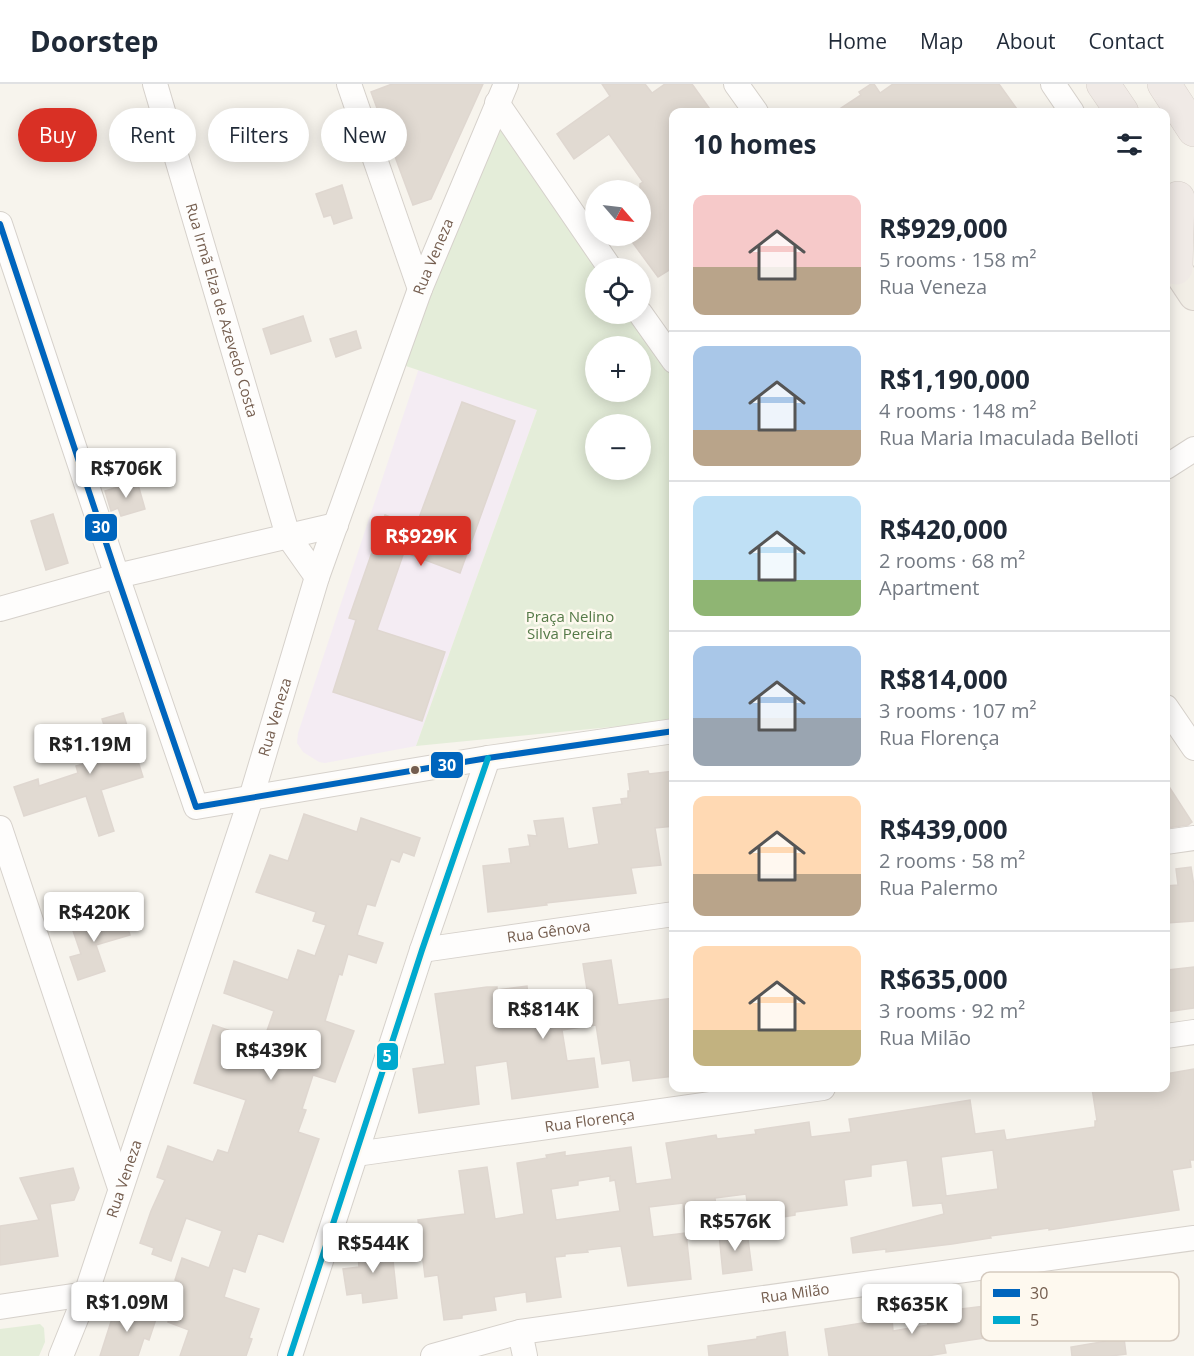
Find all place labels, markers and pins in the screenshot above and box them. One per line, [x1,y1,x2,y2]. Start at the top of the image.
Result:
pin: R$706K [77,448,175,499]
pin: R$929K [372,516,470,567]
pin: R$1.19M [35,724,145,775]
unlabelled marker [409,764,421,776]
pin: R$420K [45,892,143,943]
pin: R$814K [494,989,592,1040]
pin: R$439K [222,1030,320,1081]
pin: R$576K [686,1201,784,1252]
pin: R$544K [324,1223,422,1274]
pin: R$1.09M [72,1282,182,1333]
pin: R$635K [863,1284,961,1335]

